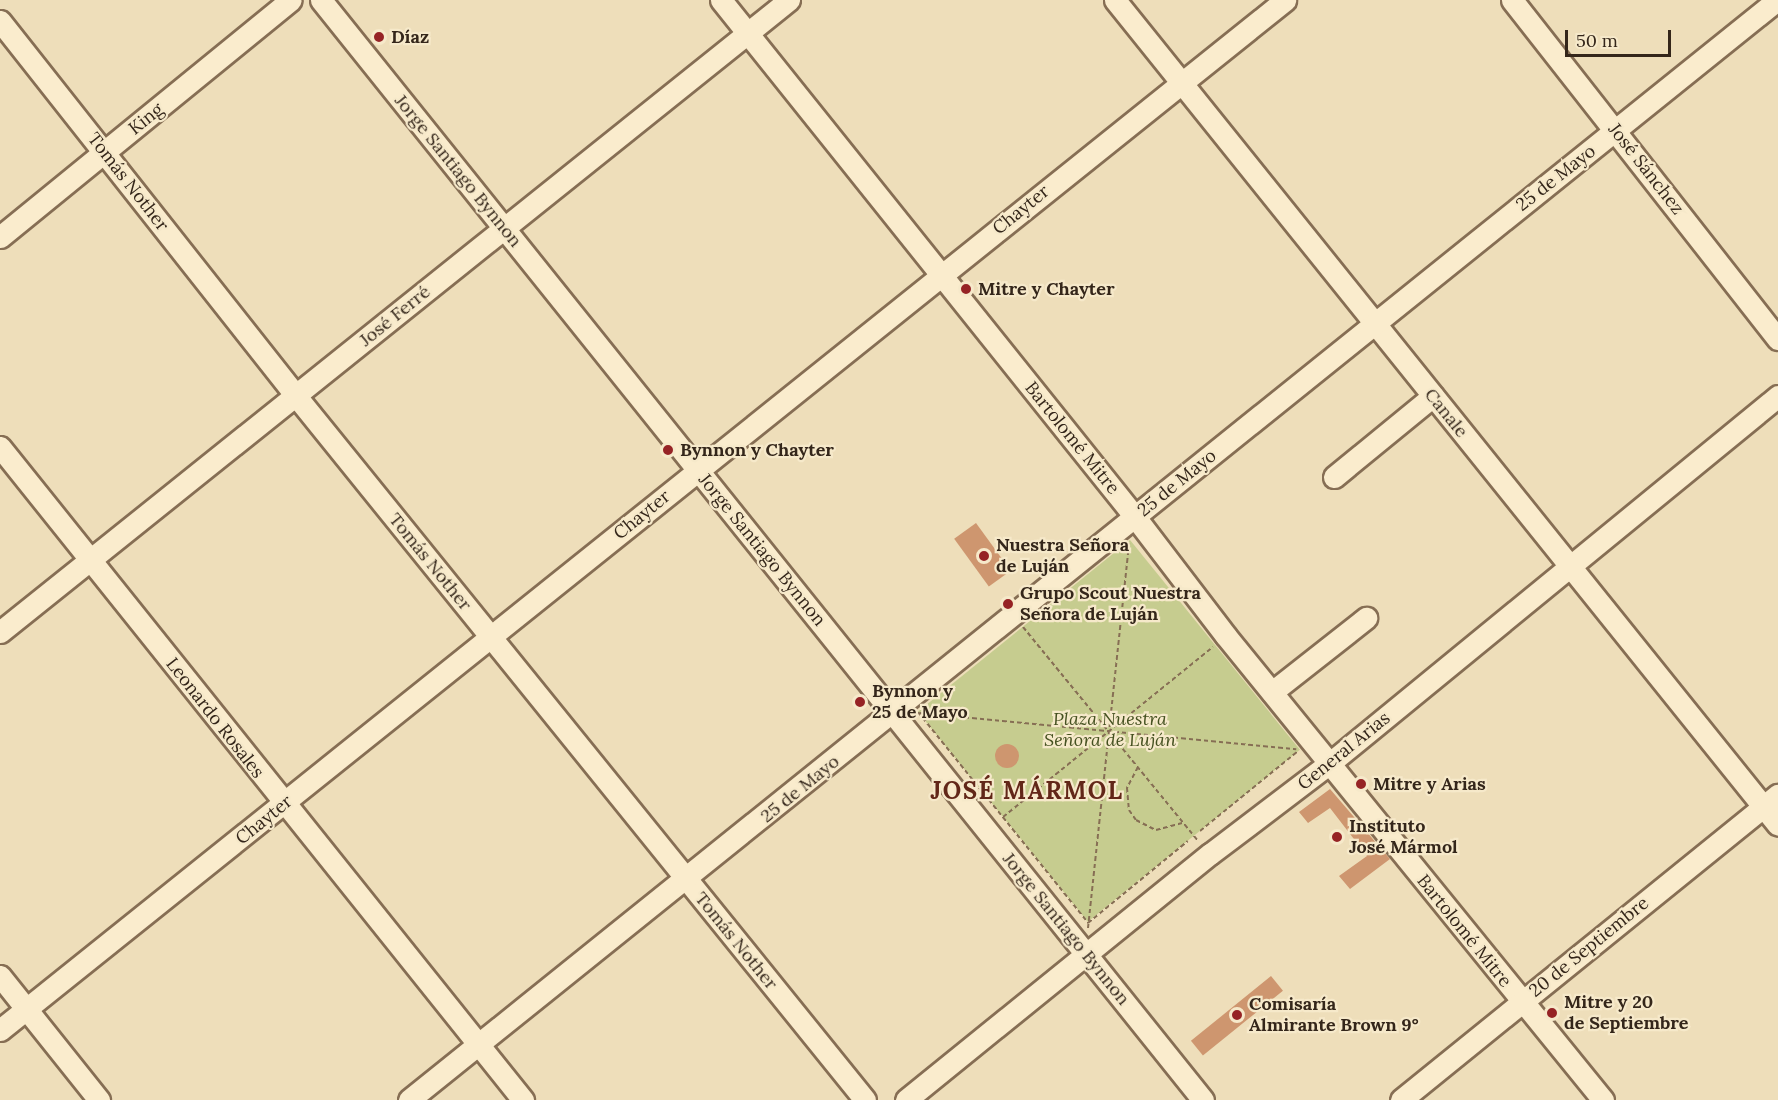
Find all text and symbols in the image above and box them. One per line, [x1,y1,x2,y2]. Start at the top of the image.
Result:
scale bar [1568,18,1674,56]
place label: Díaz [391,26,429,48]
text: 50 m [1576,29,1618,52]
marker: Díaz [372,30,386,44]
street label: Jorge Santiago Bynnon [390,90,526,252]
street label: King [124,99,168,139]
street label: José Sánchez [1604,119,1688,219]
street label: Tomás Nother [83,128,173,236]
street label: 25 de Mayo [1512,140,1600,216]
street label: Chayter [988,181,1054,239]
place label: Mitre y Chayter [978,278,1115,300]
street label: José Ferré [355,281,435,351]
marker: Mitre y Chayter [959,282,973,296]
street label: Bartolomé Mitre [1020,378,1124,498]
street label: Canale [1420,384,1472,442]
place label: Bynnon y Chayter [680,439,834,461]
marker: Bynnon y Chayter [661,443,675,457]
street label: 25 de Mayo [1133,445,1221,521]
street label: Jorge Santiago Bynnon [694,469,830,631]
street label: Chayter [609,486,675,544]
street label: Tomás Nother [384,509,476,615]
place label: Nuestra Señora de Luján [996,535,1129,578]
marker: Nuestra Señora de Luján [977,549,991,563]
place label: Grupo Scout Nuestra Señora de Luján [1020,583,1201,626]
marker: Grupo Scout Nuestra Señora de Luján [1001,597,1015,611]
street label: Leonardo Rosales [161,654,269,782]
place label: Bynnon y 25 de Mayo [872,681,968,724]
marker: Bynnon y 25 de Mayo [853,695,867,709]
street label: General Arias [1294,707,1394,795]
park label: Plaza Nuestra Señora de Luján [1044,709,1176,752]
street label: 25 de Mayo [756,751,844,827]
place label: Mitre y Arias [1373,773,1486,795]
district label: JOSÉ MÁRMOL [931,777,1123,805]
marker: Mitre y Arias [1354,777,1368,791]
street label: Chayter [231,791,297,849]
place label: Instituto José Mármol [1349,816,1458,858]
marker: Instituto José Mármol [1330,830,1344,844]
street label: Jorge Santiago Bynnon [998,848,1134,1010]
street label: Bartolomé Mitre [1412,871,1516,991]
street label: Tomás Nother [690,888,782,994]
street label: 20 de Septiembre [1525,892,1653,1002]
place label: Mitre y 20 de Septiembre [1564,992,1688,1034]
place label: Comisaría Almirante Brown 9° [1249,994,1419,1036]
marker: Mitre y 20 de Septiembre [1545,1006,1559,1020]
marker: Comisaría Almirante Brown 9° [1230,1008,1244,1022]

